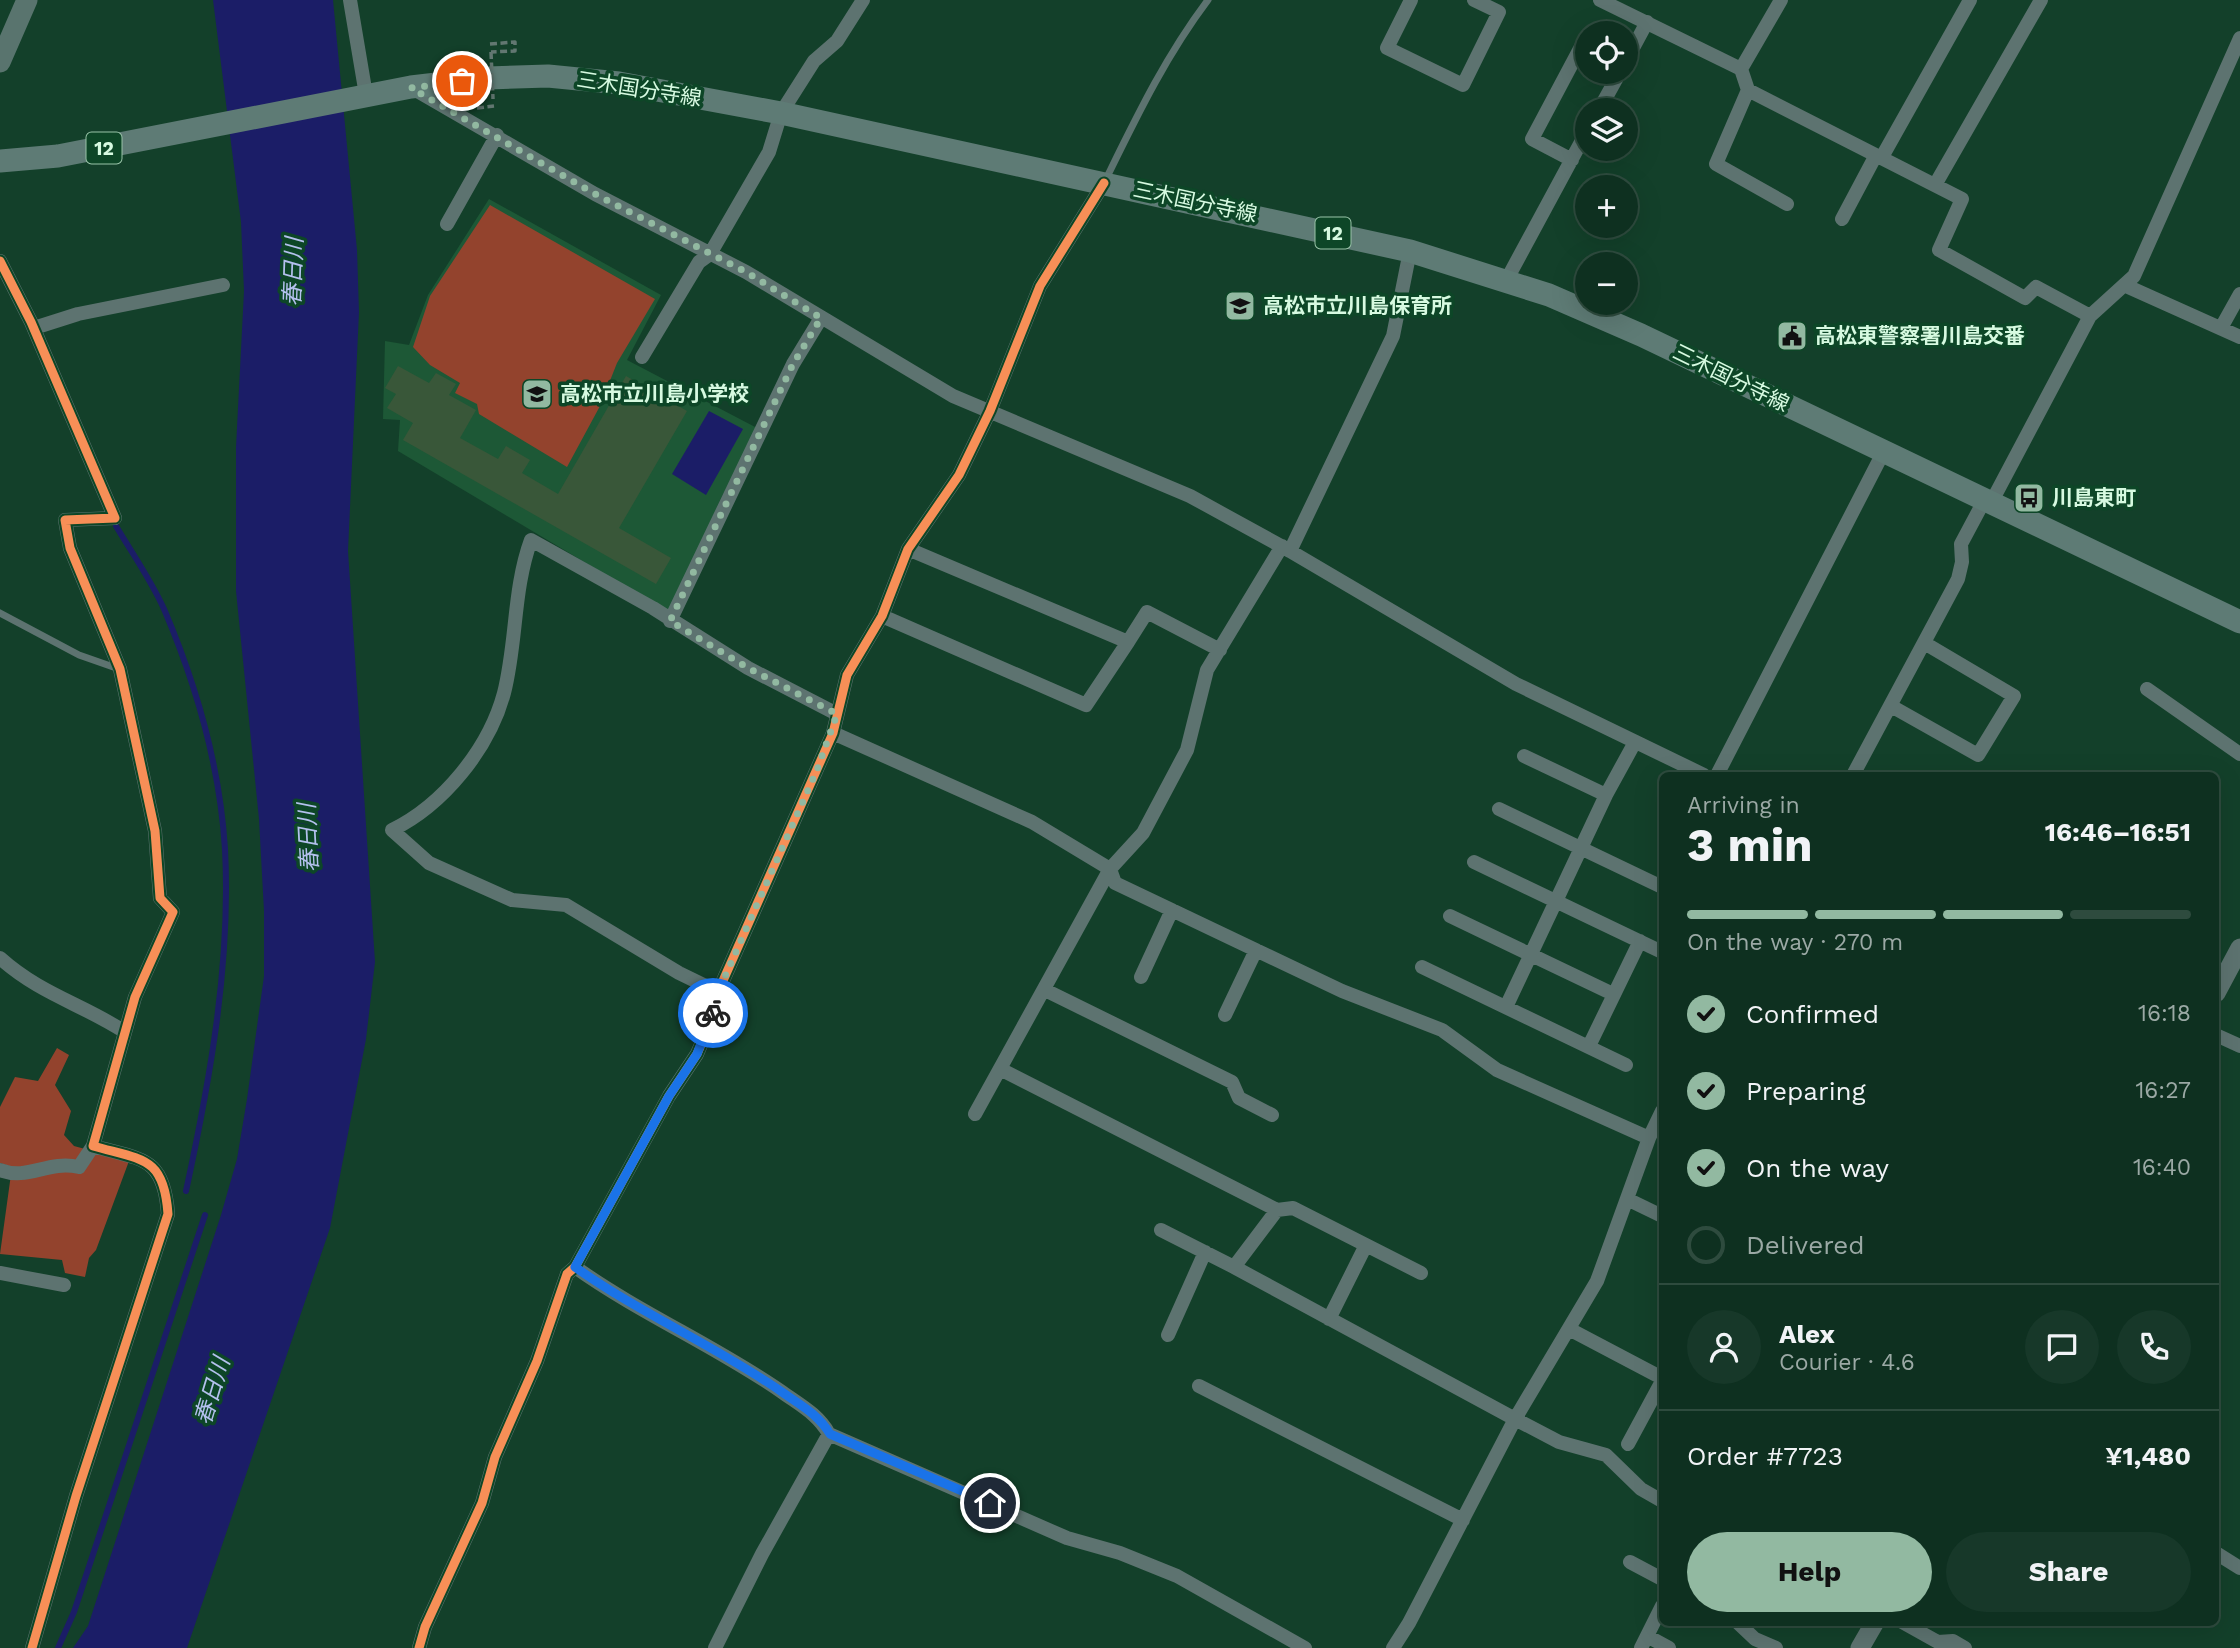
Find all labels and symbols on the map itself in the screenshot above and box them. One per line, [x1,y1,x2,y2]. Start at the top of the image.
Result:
pin [432,51,492,111]
street label: 三木国分寺線 [575,66,703,111]
road number: 12 [86,132,122,164]
street label: 三木国分寺線 [1131,176,1259,227]
road number: 12 [1316,218,1350,248]
water label: 春日川 [279,234,308,307]
school or university icon: 高松市立川島保育所 [1223,289,1257,323]
place label: 高松市立川島保育所 [1263,293,1452,318]
public building icon: 高松東警察署川島交番 [1775,319,1809,353]
place label: 高松東警察署川島交番 [1815,323,2025,348]
street label: 三木国分寺線 [1669,339,1793,416]
school or university icon: 高松市立川島小学校 [520,377,554,411]
place label: 高松市立川島小学校 [560,381,749,406]
bus stop icon: 川島東町 [2012,481,2046,515]
place label: 川島東町 [2052,485,2136,510]
water label: 春日川 [293,800,324,873]
courier [678,978,748,1048]
water label: 春日川 [189,1351,236,1428]
pin [960,1473,1020,1533]

